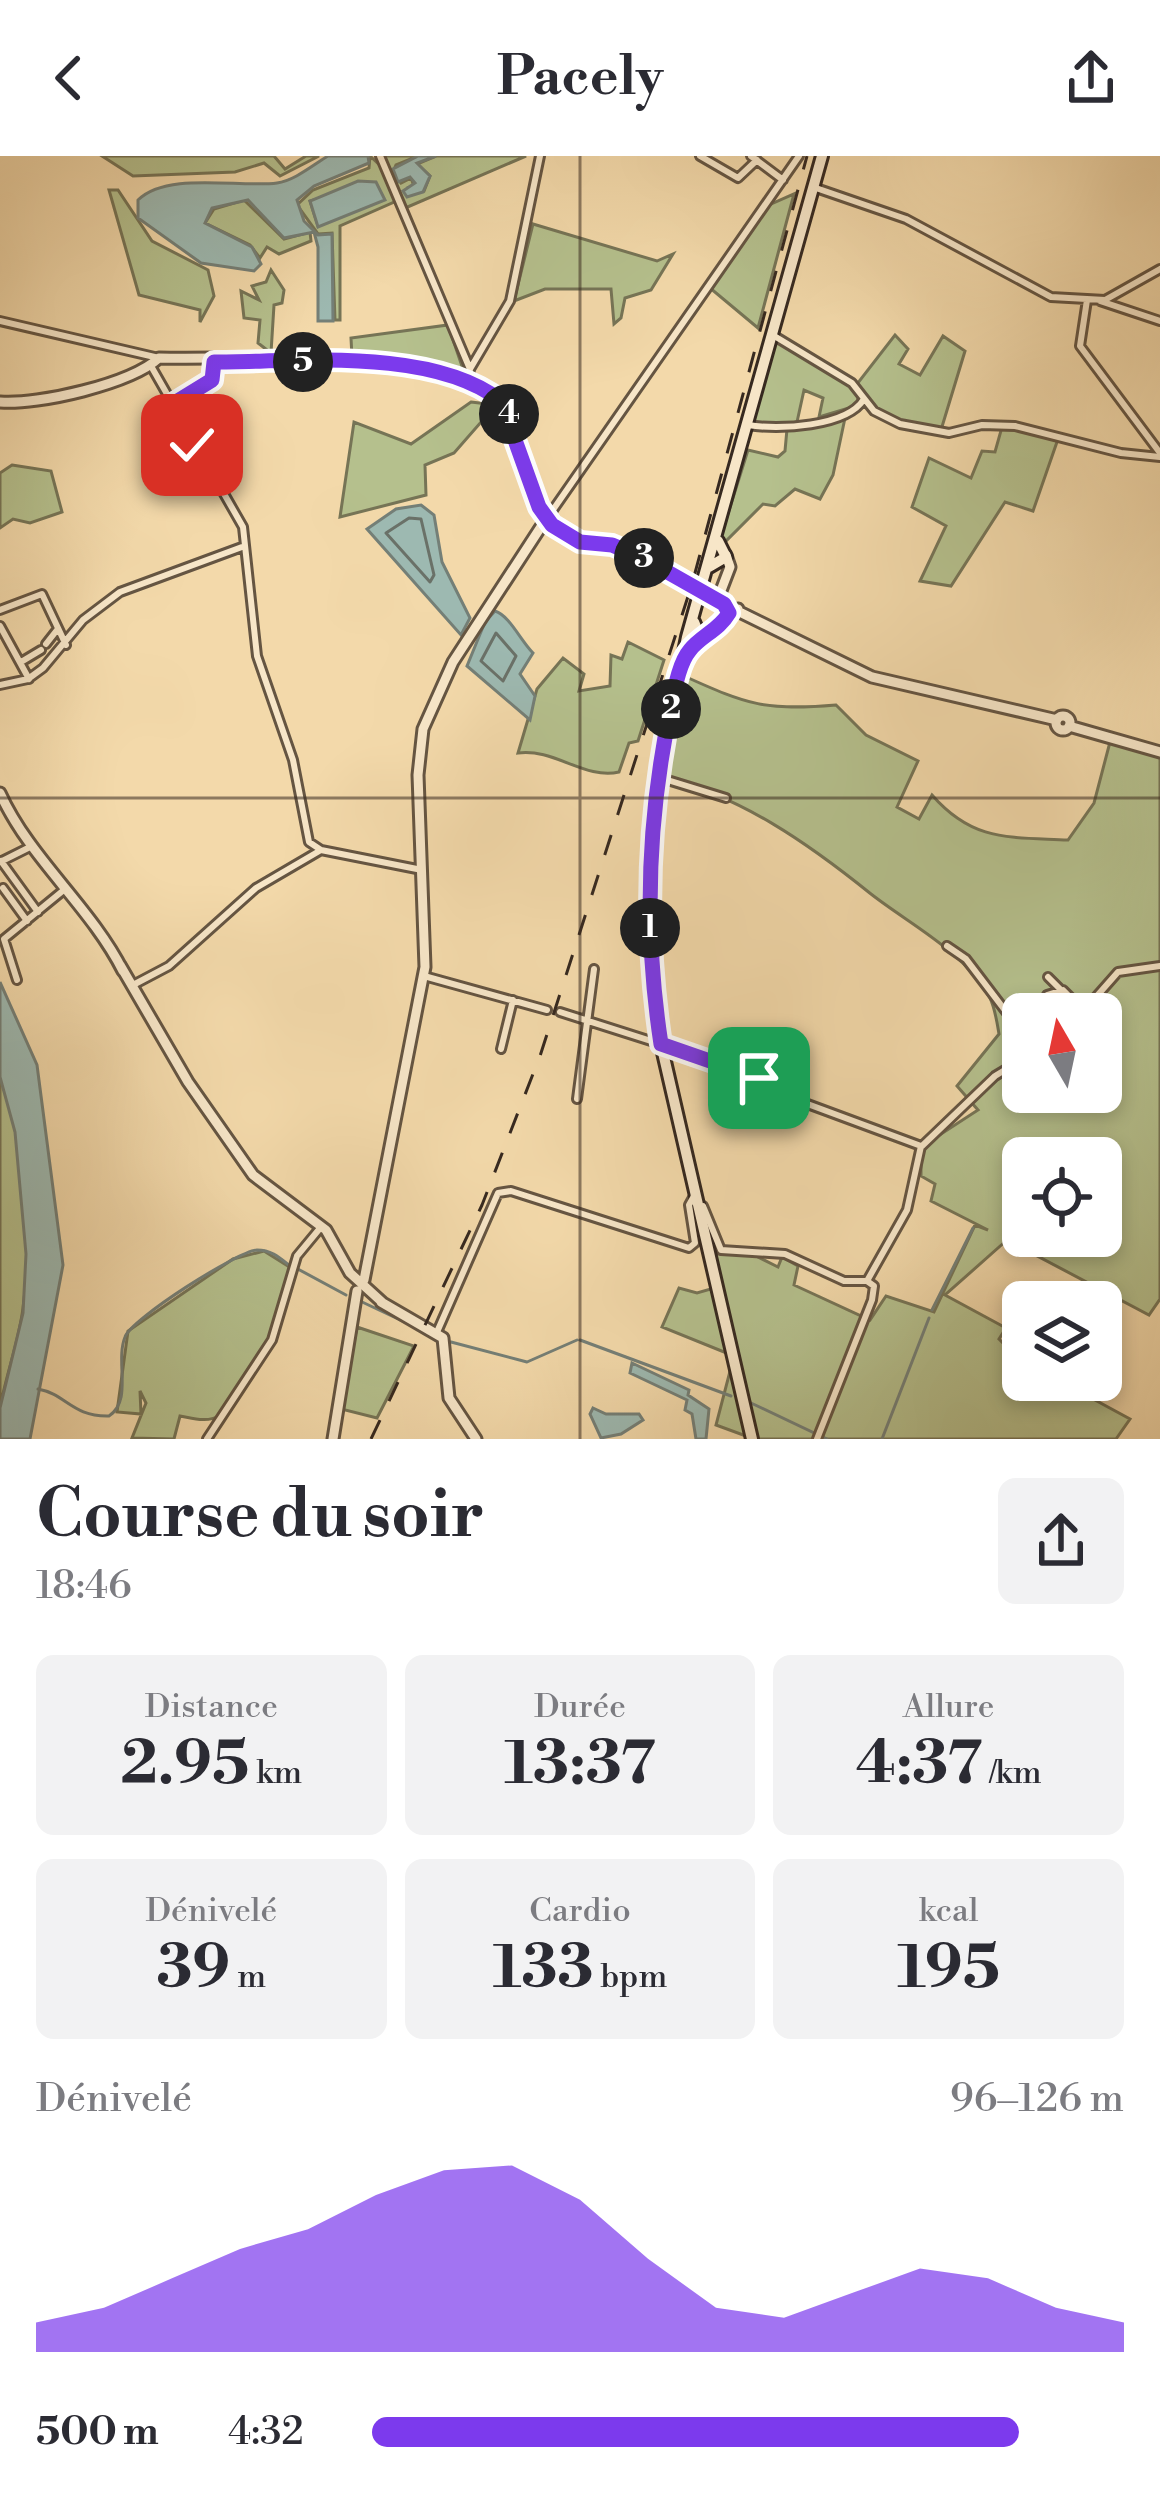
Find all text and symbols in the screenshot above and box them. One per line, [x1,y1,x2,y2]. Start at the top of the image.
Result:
text: Pacely [497,44,663,112]
icon: back [36,45,102,111]
icon: share [1058,45,1124,111]
pin: 5 [273,332,333,392]
text: 5 [293,341,313,382]
pin: 4 [479,384,539,444]
text: 4 [498,393,520,434]
pin [141,394,243,496]
icon: check [159,412,225,478]
pin: 3 [614,528,674,588]
text: 3 [634,537,654,578]
pin: 2 [641,679,701,739]
text: 2 [661,688,681,729]
pin: 1 [620,898,680,958]
text: 1 [642,907,658,948]
north arrow [1002,993,1122,1113]
map controls [1002,993,1122,1401]
pin [708,1027,810,1129]
icon: arrive [726,1045,792,1111]
button: locate [1002,1137,1122,1257]
button: layers [1002,1281,1122,1401]
text: Course du soir [36,1475,484,1558]
button: share [998,1478,1124,1604]
text: 18:46 [36,1562,132,1611]
text: Distance [145,1687,278,1728]
text: Durée [534,1687,626,1728]
text: Allure [903,1687,994,1728]
text: 2.95 [120,1728,249,1803]
text: 13:37 [504,1728,656,1803]
text: 4:37 [856,1728,982,1803]
text: km [249,1753,302,1794]
text: /km [982,1753,1042,1794]
text: Dénivelé [145,1891,277,1932]
text: Cardio [529,1891,631,1932]
text: kcal [919,1891,979,1932]
text: 39 [157,1932,230,2007]
text: 133 [493,1932,594,2007]
text: 195 [897,1932,1000,2007]
text: m [230,1957,266,1998]
text: bpm [594,1957,667,1998]
text: Dénivelé [36,2075,192,2124]
text: 96–126 m [950,2075,1124,2124]
text: 500 m [36,2408,159,2457]
text: 4:32 [228,2408,304,2457]

